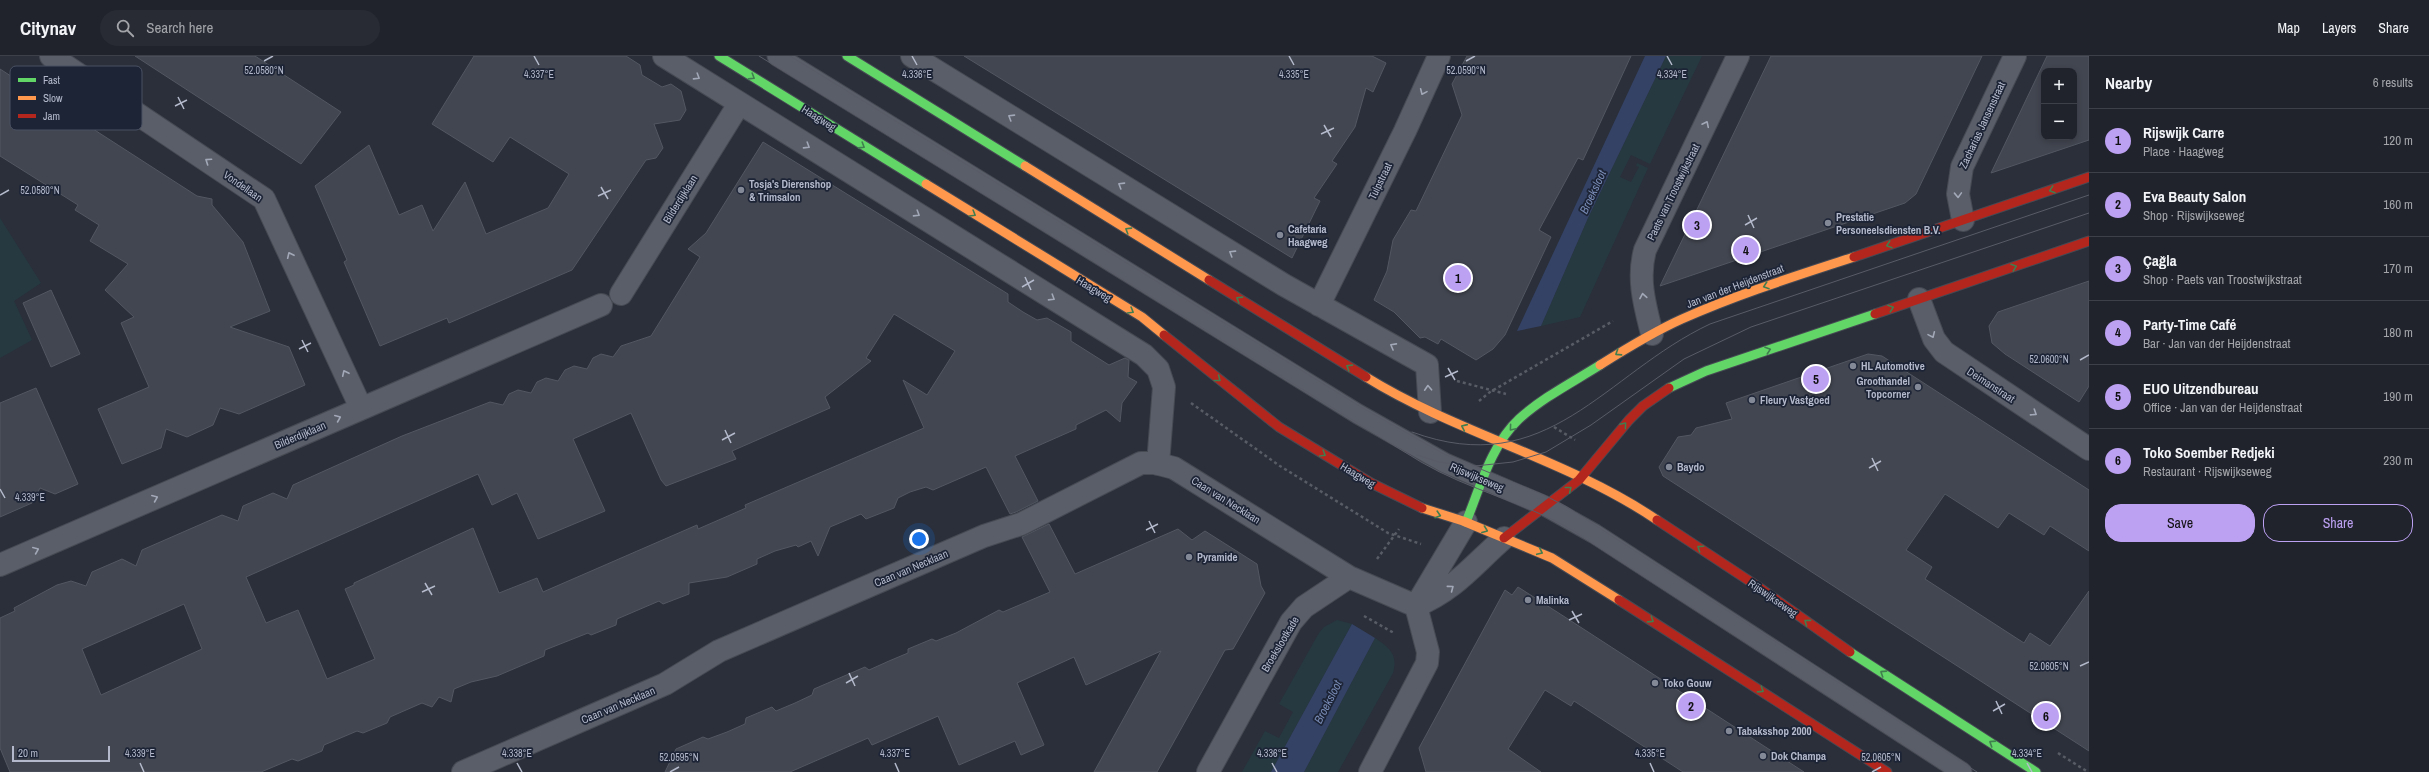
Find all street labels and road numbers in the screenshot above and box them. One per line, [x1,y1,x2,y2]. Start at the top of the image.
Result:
street label: Zacharias Jansenstraat [1956,79,2008,171]
street label: Haagweg [799,102,839,134]
street label: Paets van Troostwijkstraat [1644,141,1703,243]
street label: Tulpstraat [1365,160,1395,202]
street label: Vondellaan [221,167,265,205]
street label: Bilderdijklaan [660,172,700,226]
street label: Jan van der Heijdenstraat [1684,261,1786,311]
street label: Haagweg [1074,273,1114,305]
street label: Deimanstraat [1964,364,2018,406]
street label: Bilderdijklaan [272,418,328,452]
street label: Haagweg [1338,459,1378,491]
street label: Rijswijkseweg [1448,459,1506,495]
street label: Caan van Necklaan [1189,473,1263,527]
street label: Caan van Necklaan [872,546,950,590]
street label: Rijswijkseweg [1746,576,1800,620]
street label: Broekslootkade [1258,614,1302,674]
street label: Caan van Necklaan [579,683,657,727]

